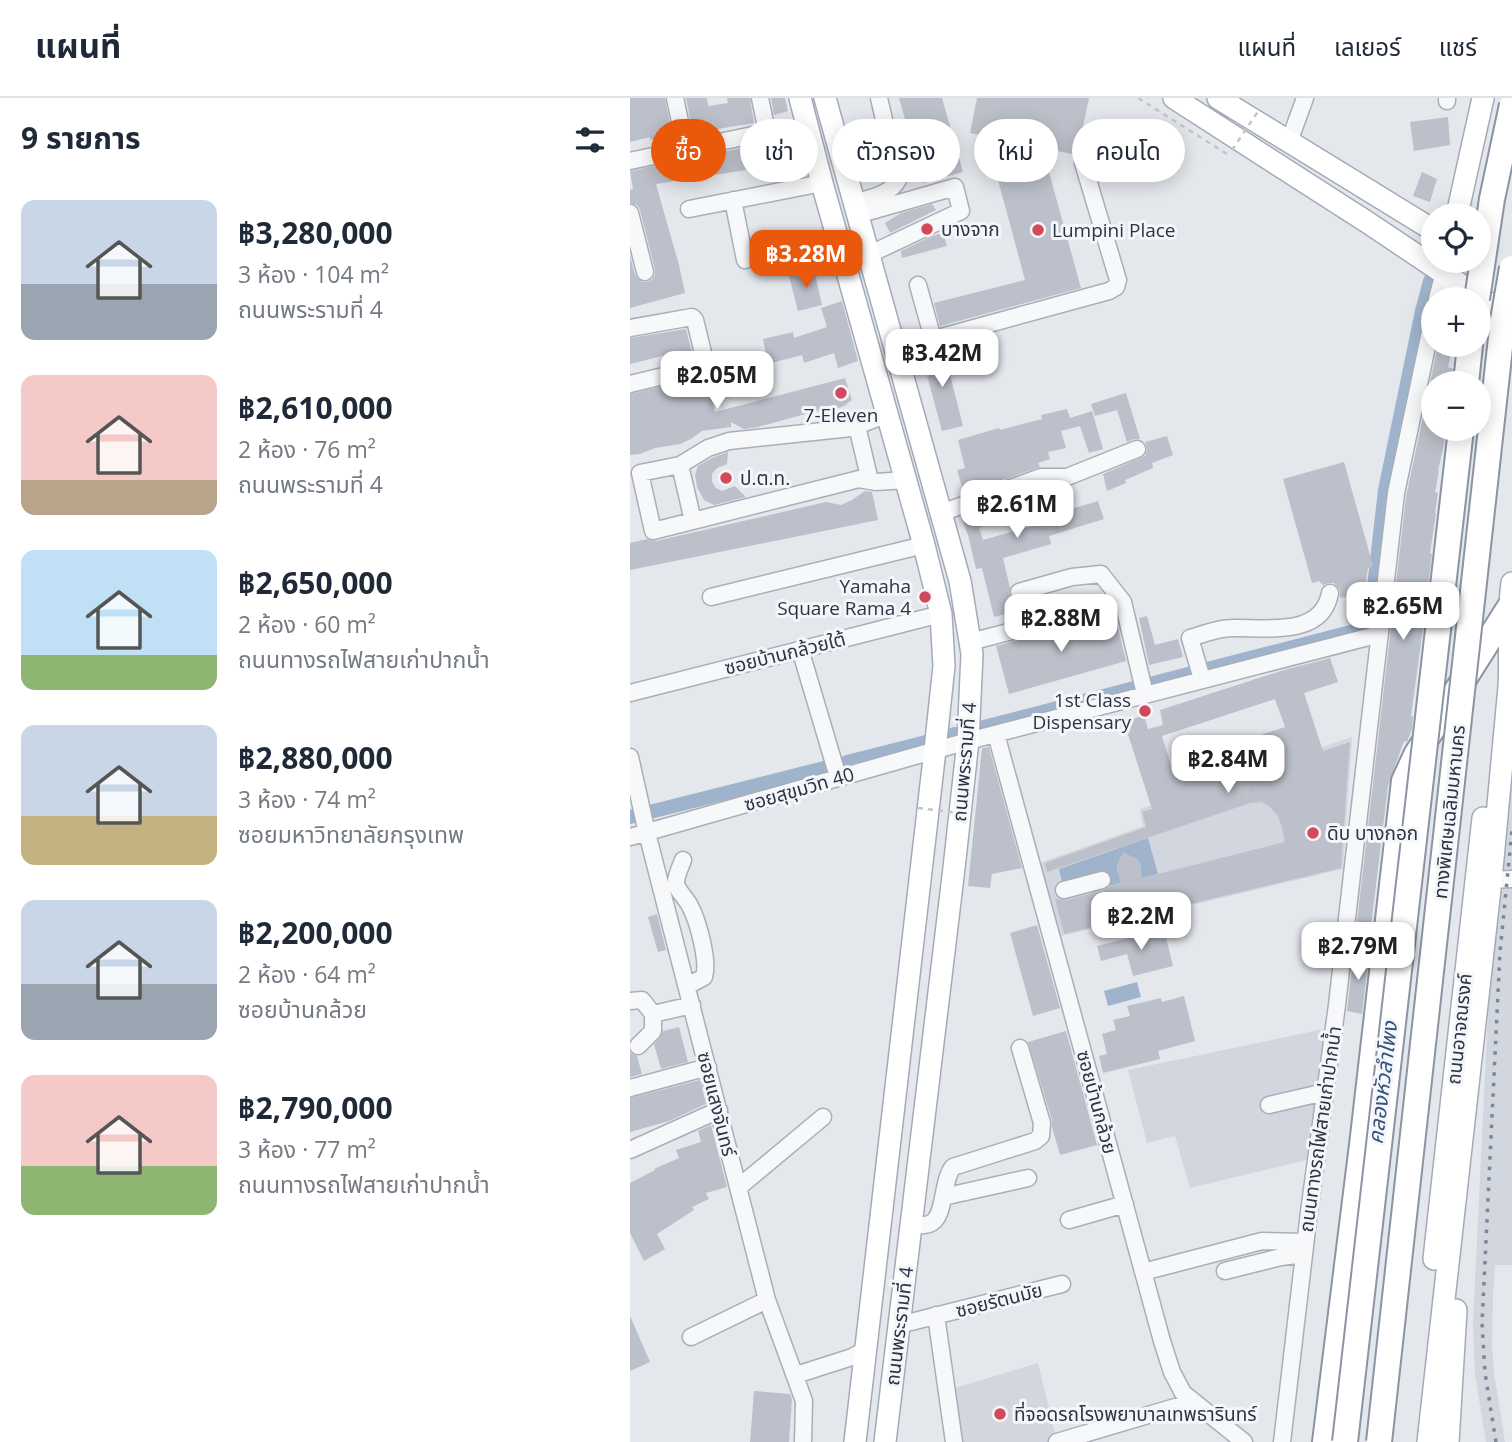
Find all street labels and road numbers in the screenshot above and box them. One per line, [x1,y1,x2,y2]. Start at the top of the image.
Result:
street label: ซอยบ้านกล้วยใต้ [722,625,848,681]
street label: ถนนพระรามที่ 4 [946,701,982,823]
street label: ทางพิเศษเฉลิมมหานคร [1427,724,1471,900]
street label: ซอยสุขุมวิท 40 [741,761,857,817]
street label: ถนนอาจณรงค์ [1440,972,1478,1086]
street label: ถนนทางรถไฟสายเก่าปากน้ำ [1293,1024,1347,1234]
street label: ซอยบ้านกล้วย [1071,1047,1123,1157]
street label: ซอยแสงจันทร์ [691,1049,743,1160]
street label: ถนนพระรามที่ 4 [879,1265,919,1387]
street label: ซอยรัตนมัย [953,1277,1045,1323]

